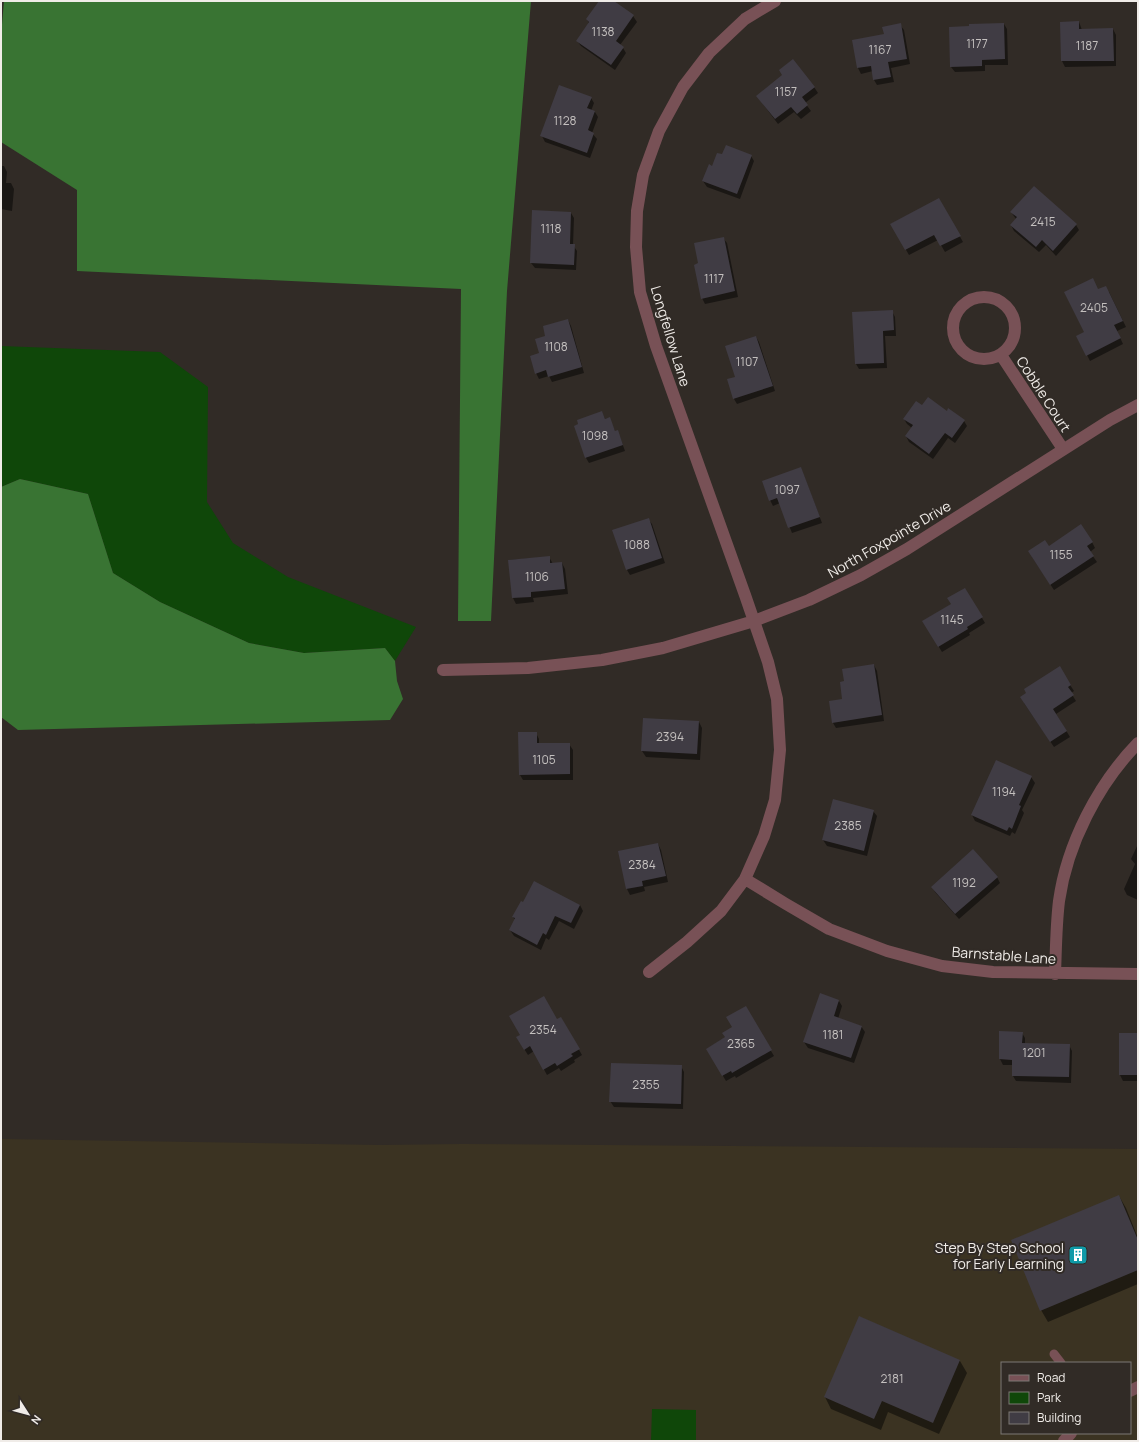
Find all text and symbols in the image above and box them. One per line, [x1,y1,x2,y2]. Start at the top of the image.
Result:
house number: 1138 [592,23,615,40]
house number: 1177 [966,35,988,52]
house number: 1187 [1076,37,1098,54]
house number: 1167 [869,41,891,58]
house number: 1157 [775,83,797,100]
house number: 1128 [553,112,577,129]
house number: 2415 [1030,213,1056,230]
house number: 1118 [540,220,562,237]
house number: 1117 [704,270,724,287]
street label: Longfellow Lane [647,283,695,389]
house number: 2405 [1080,299,1108,316]
house number: 1108 [544,338,568,355]
house number: 1107 [736,353,758,370]
street label: Cobble Court [1013,353,1076,436]
house number: 1098 [582,427,608,444]
house number: 1097 [774,481,800,498]
street label: North Foxpointe Drive [824,496,954,582]
house number: 1088 [624,536,650,553]
house number: 1155 [1049,546,1073,563]
house number: 1106 [525,568,549,585]
house number: 1145 [940,611,964,628]
house number: 2394 [656,728,684,745]
house number: 1105 [532,751,556,768]
house number: 1194 [992,783,1016,800]
house number: 2385 [834,817,862,834]
house number: 2384 [628,856,656,873]
house number: 1192 [952,874,976,891]
street label: Barnstable Lane [951,942,1057,968]
house number: 2354 [529,1021,557,1038]
house number: 1181 [822,1026,844,1043]
house number: 2365 [727,1035,755,1052]
house number: 1201 [1022,1044,1046,1061]
house number: 2355 [632,1076,660,1093]
place label: Step By Step School for Early Learning [935,1238,1064,1273]
building icon: Step By Step School for Early Learning [1067,1244,1089,1266]
legend [1001,1362,1131,1434]
text: Road [1037,1369,1065,1386]
house number: 2181 [880,1370,904,1387]
text: Park [1037,1389,1062,1406]
north arrow [8,1394,48,1434]
text: Building [1037,1409,1081,1426]
text: N [28,1413,45,1428]

